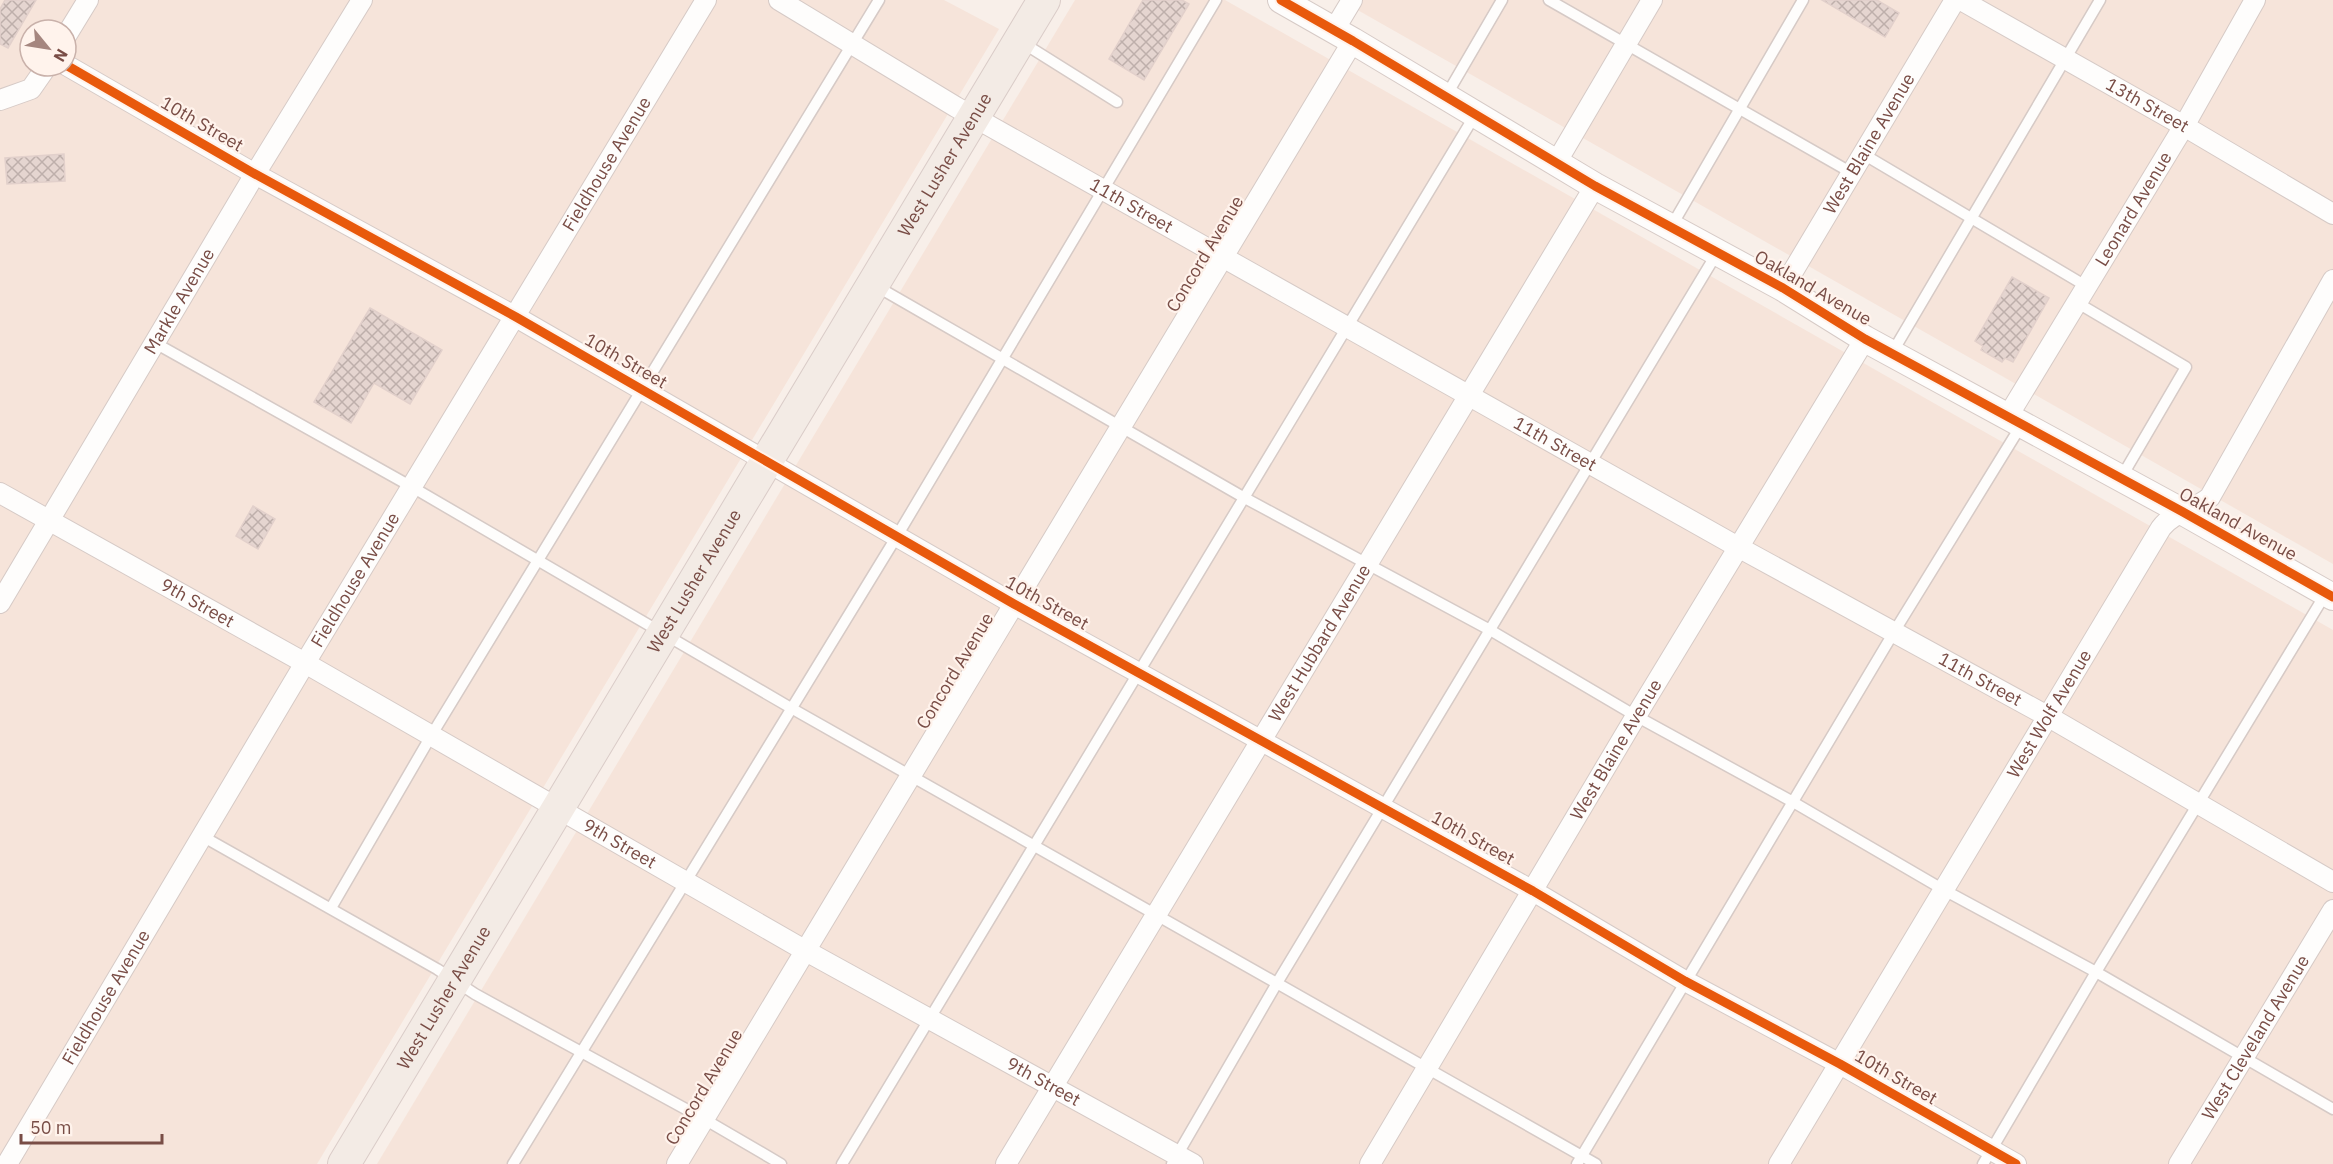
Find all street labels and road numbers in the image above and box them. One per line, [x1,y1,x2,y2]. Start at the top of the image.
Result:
street label: West Blaine Avenue [1818,69,1920,218]
street label: 13th Street [2102,72,2193,137]
street label: West Lusher Avenue [892,88,997,241]
street label: 10th Street [157,91,248,156]
street label: Fieldhouse Avenue [557,92,656,235]
street label: Leonard Avenue [2090,147,2177,270]
street label: 11th Street [1086,173,1177,238]
street label: Concord Avenue [1161,191,1248,316]
street label: Markle Avenue [138,244,219,358]
street label: Oakland Avenue [1751,245,1876,330]
street label: 10th Street [581,328,672,393]
street label: 11th Street [1509,411,1601,476]
street label: Oakland Avenue [2175,482,2301,566]
street label: West Lusher Avenue [642,505,746,657]
street label: Fieldhouse Avenue [305,508,404,651]
street label: West Hubbard Avenue [1263,560,1376,726]
street label: 10th Street [1002,570,1093,635]
street label: 9th Street [157,573,239,632]
street label: Concord Avenue [911,608,998,733]
street label: West Wolf Avenue [2001,645,2096,782]
street label: 11th Street [1934,647,2026,711]
street label: West Blaine Avenue [1565,675,1667,824]
street label: 10th Street [1428,805,1519,870]
street label: 9th Street [579,813,661,874]
street label: West Lusher Avenue [391,921,496,1074]
street label: Fieldhouse Avenue [57,925,155,1069]
street label: West Cleveland Avenue [2196,950,2314,1124]
street label: Concord Avenue [660,1024,747,1149]
street label: 10th Street [1851,1044,1942,1109]
street label: 9th Street [1003,1052,1085,1111]

